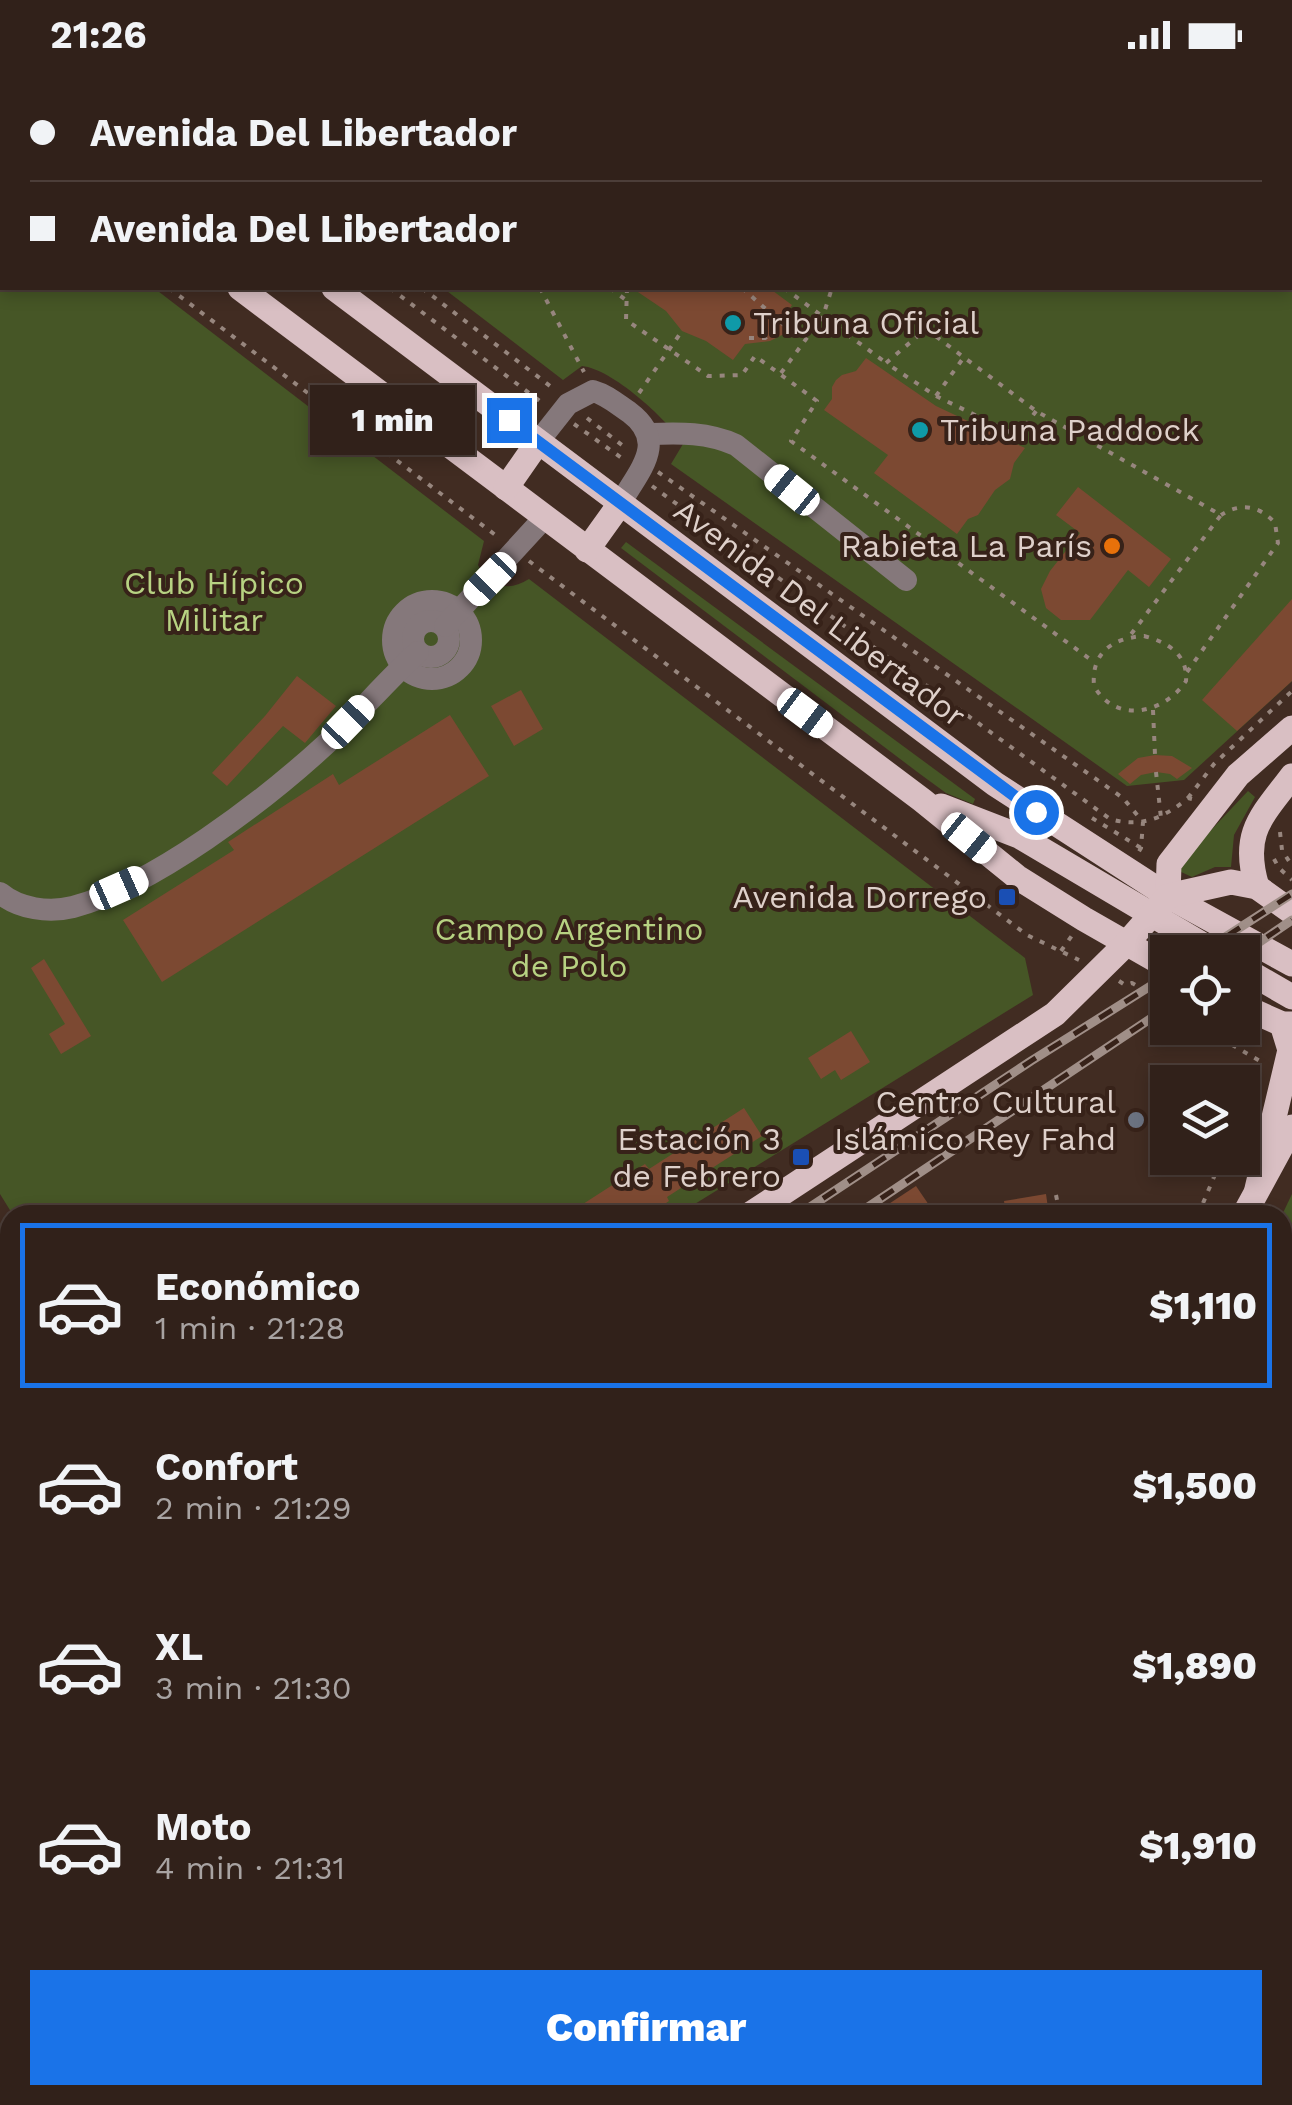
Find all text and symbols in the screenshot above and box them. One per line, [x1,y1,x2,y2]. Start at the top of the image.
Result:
text: 21:26 [50,13,147,57]
text: Avenida Del Libertador [90,111,517,155]
text: Avenida Del Libertador [90,207,517,251]
place label: Tribuna Oficial [753,304,979,342]
marker: Tribuna Oficial [722,312,744,334]
callout: 1 min [309,385,474,455]
route end [487,398,532,443]
text: 1 min [351,401,434,439]
place label: Tribuna Paddock [940,411,1200,449]
marker: Tribuna Paddock [909,419,931,441]
car [759,459,825,521]
street label: Avenida Del Libertador [667,491,973,735]
place label: Rabieta La París [841,527,1092,565]
marker: Rabieta La París [1101,535,1123,557]
car [458,547,522,611]
park label: Club Hípico Militar [124,564,304,639]
car [772,683,838,743]
car [316,690,380,754]
route start [1014,790,1059,835]
car [936,807,1002,869]
car [85,862,153,914]
place label: Avenida Dorrego [733,878,987,916]
marker: Avenida Dorrego [996,886,1018,908]
park label: Campo Argentino de Polo [435,910,703,985]
map controls [1150,935,1260,1175]
button: locate [1150,935,1260,1045]
button: layers [1150,1065,1260,1175]
place label: Centro Cultural Islámico Rey Fahd [834,1083,1116,1158]
marker: Centro Cultural Islámico Rey Fahd [1125,1109,1147,1131]
place label: Estación 3 de Febrero [613,1120,781,1195]
marker: Estación 3 de Febrero [790,1146,812,1168]
icon: car [35,1261,125,1351]
text: Económico [155,1265,360,1309]
text: $1,110 [1149,1284,1257,1328]
text: 1 min · 21:28 [155,1309,345,1347]
icon: car [35,1441,125,1531]
text: Confort [155,1445,298,1489]
text: $1,500 [1132,1464,1257,1508]
text: 2 min · 21:29 [155,1489,351,1527]
icon: car [35,1621,125,1711]
text: XL [155,1625,203,1669]
text: $1,890 [1132,1644,1257,1688]
text: 3 min · 21:30 [155,1669,352,1707]
icon: car [35,1801,125,1891]
text: Moto [155,1805,251,1849]
text: $1,910 [1139,1824,1257,1868]
text: 4 min · 21:31 [155,1849,345,1887]
button: Confirmar [30,1970,1262,2085]

